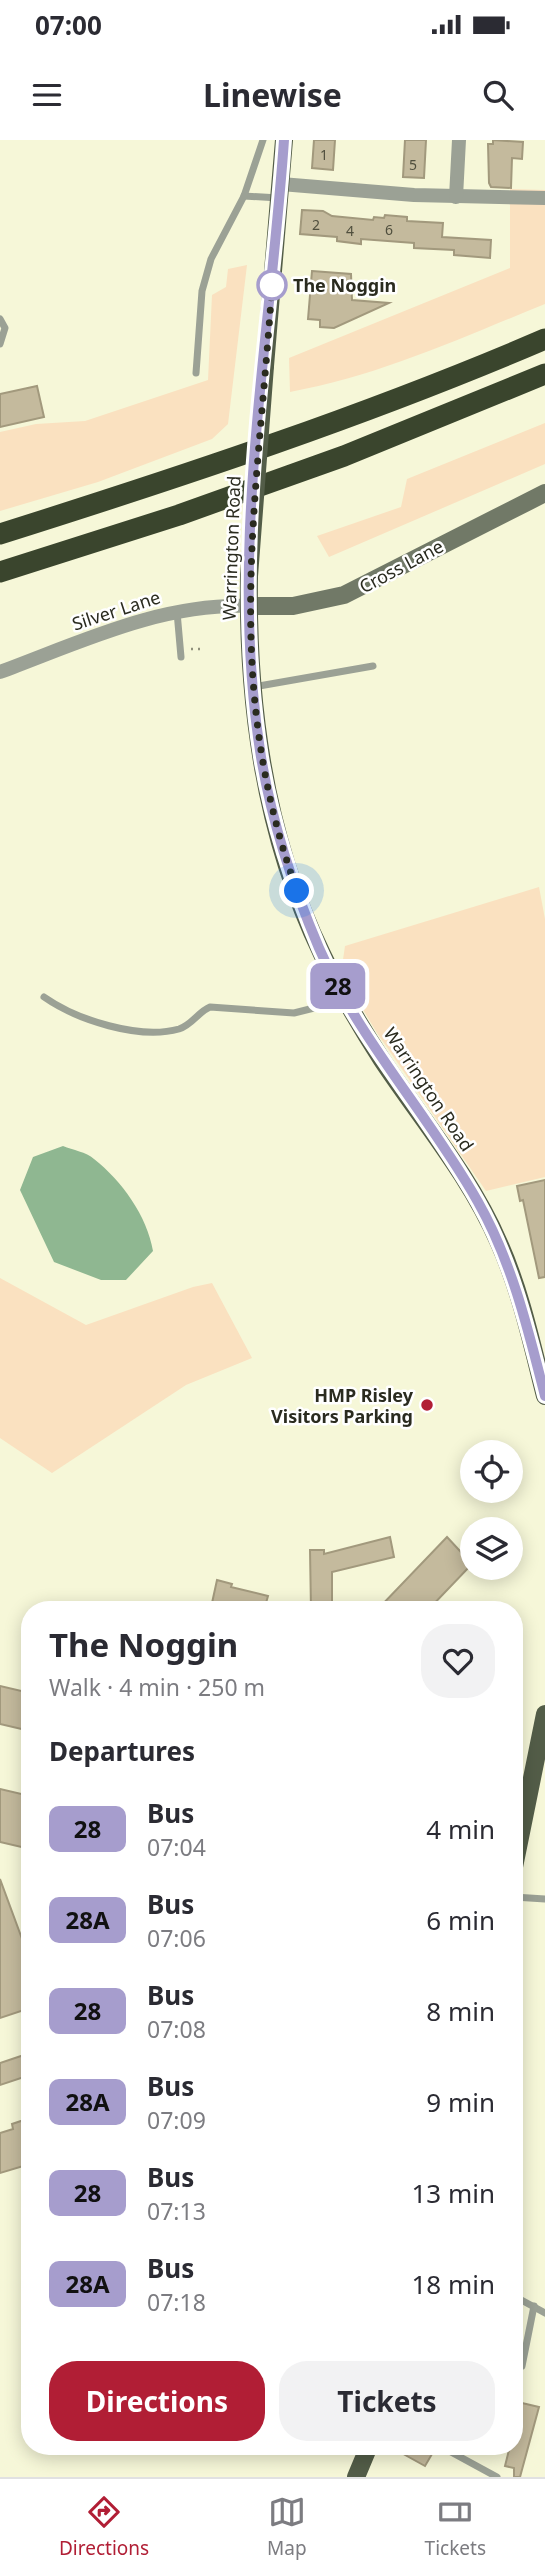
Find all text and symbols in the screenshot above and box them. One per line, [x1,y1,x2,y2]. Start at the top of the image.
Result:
text: 07:00 [35,7,102,43]
text: Linewise [203,73,342,116]
icon: menu [28,76,66,114]
icon: search [479,76,517,114]
house number: 1 [320,145,328,164]
house number: 5 [409,155,417,174]
house number: 2 [312,215,320,234]
house number: 6 [385,220,393,239]
house number: 4 [346,221,354,240]
marker: The Noggin [257,270,287,300]
place label: The Noggin [293,273,396,297]
street label: Warrington Road [216,475,246,621]
street label: Cross Lane [355,534,447,598]
street label: Silver Lane [69,584,163,636]
your location [279,873,314,908]
line badge: 28 [306,963,370,1009]
text: 28 [324,969,352,1002]
street label: Warrington Road [379,1022,479,1156]
place label: HMP Risley Visitors Parking [271,1383,414,1428]
marker: HMP Risley Visitors Parking [419,1397,435,1413]
map controls [460,1440,523,1580]
button: locate [460,1440,523,1503]
button: layers [460,1517,523,1580]
text: The Noggin [49,1622,238,1667]
button: heart [421,1624,495,1698]
text: Walk · 4 min · 250 m [49,1671,265,1703]
text: Departures [49,1733,195,1769]
text: Bus [147,1795,194,1831]
text: 4 min [426,1811,495,1847]
text: 28 [74,1812,101,1845]
text: 07:04 [147,1831,206,1863]
text: Bus [147,1886,194,1922]
text: 6 min [426,1902,495,1938]
text: 28A [65,1903,110,1936]
text: 07:06 [147,1922,206,1954]
text: Bus [147,1977,194,2013]
text: 8 min [426,1993,495,2029]
text: 28 [74,1994,101,2027]
text: 07:08 [147,2013,206,2045]
text: Bus [147,2068,194,2104]
text: 9 min [426,2084,495,2120]
text: 28A [65,2085,110,2118]
text: 07:09 [147,2104,206,2136]
text: Bus [147,2159,194,2195]
text: 13 min [411,2175,495,2211]
text: 28 [74,2176,101,2209]
text: 07:13 [147,2195,206,2227]
text: Bus [147,2250,194,2286]
text: 18 min [411,2266,495,2302]
text: 28A [65,2267,110,2300]
text: 07:18 [147,2286,206,2318]
button: Directions [49,2361,265,2441]
button: Tickets [279,2361,495,2441]
tab: Directions [59,2493,149,2561]
tab: Map [267,2493,307,2561]
tab: Tickets [425,2493,486,2561]

